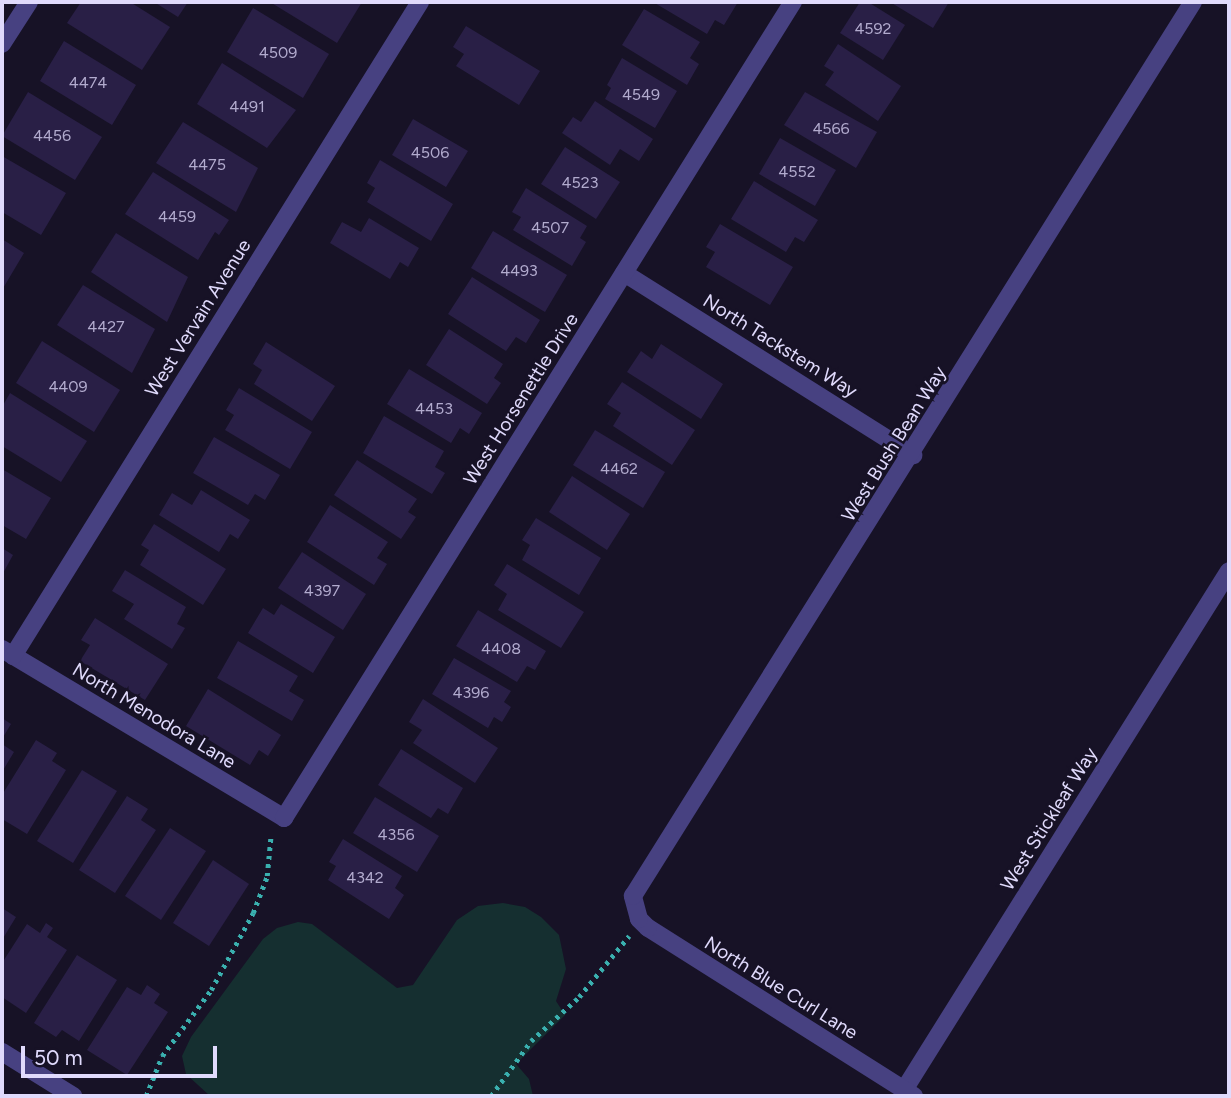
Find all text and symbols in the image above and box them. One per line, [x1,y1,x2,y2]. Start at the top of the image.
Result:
house number: 4592 [854,19,892,39]
house number: 4509 [259,43,297,63]
house number: 4474 [69,73,107,93]
house number: 4549 [622,85,660,105]
house number: 4491 [229,97,265,117]
house number: 4566 [812,119,850,139]
house number: 4456 [33,126,71,146]
house number: 4506 [411,143,449,163]
house number: 4475 [188,155,226,175]
house number: 4552 [778,162,816,182]
house number: 4523 [562,173,598,193]
house number: 4459 [158,207,196,227]
house number: 4507 [531,218,569,238]
street label: West Vervain Avenue [140,235,256,401]
house number: 4493 [500,261,538,281]
street label: North Tackstem Way [699,289,861,403]
street label: West Horsenettle Drive [459,309,583,489]
house number: 4427 [87,317,125,337]
street label: West Bush Bean Way [837,362,951,526]
house number: 4409 [48,377,88,397]
house number: 4453 [415,399,453,419]
house number: 4462 [600,459,638,479]
house number: 4397 [304,581,340,601]
house number: 4408 [481,639,521,659]
street label: North Menodora Lane [68,658,240,774]
house number: 4396 [453,683,489,703]
street label: West Stickleaf Way [996,743,1102,895]
house number: 4356 [378,825,414,845]
house number: 4342 [346,868,384,888]
street label: North Blue Curl Lane [700,932,862,1044]
scale bar [24,1032,220,1076]
text: 50 m [34,1045,83,1070]

